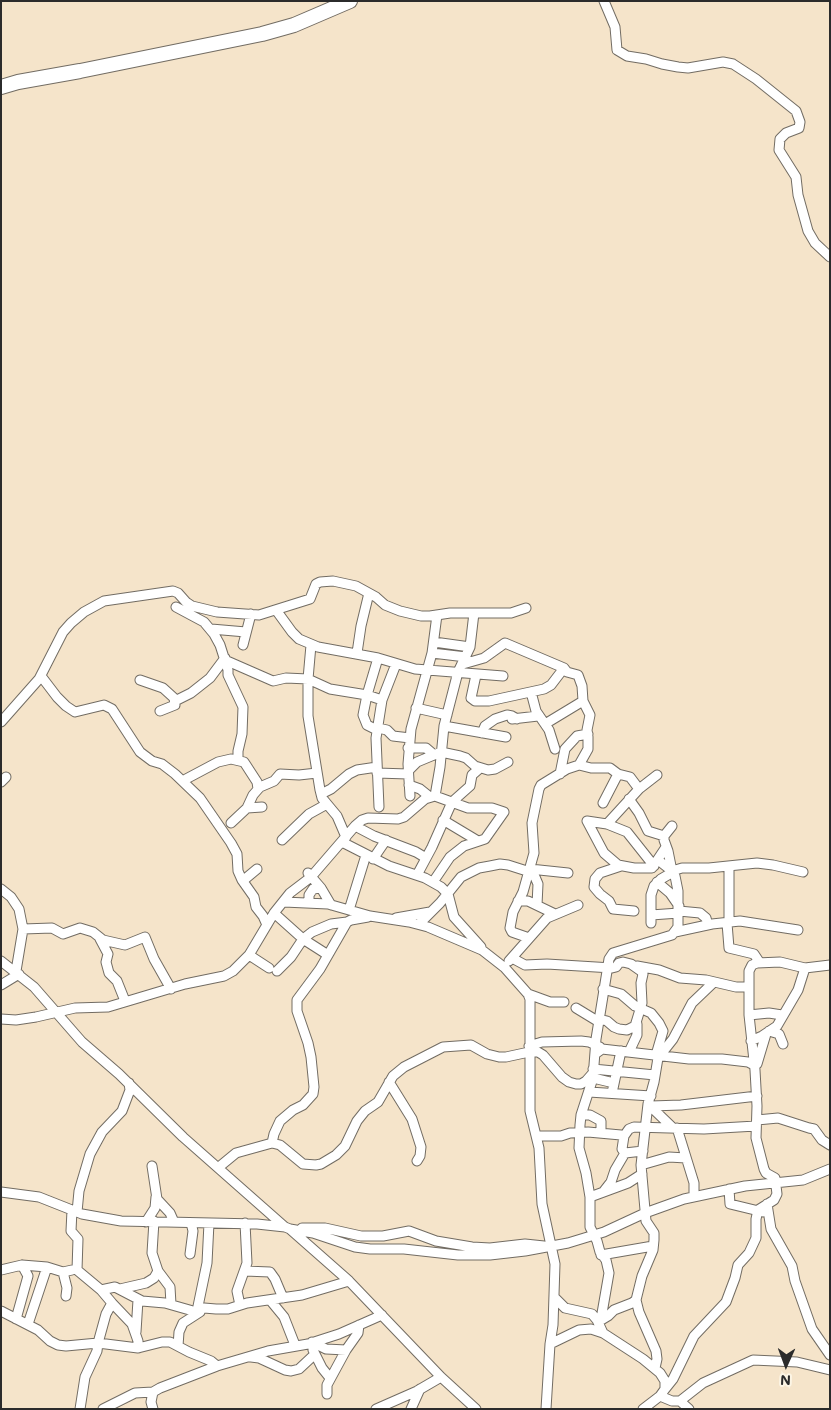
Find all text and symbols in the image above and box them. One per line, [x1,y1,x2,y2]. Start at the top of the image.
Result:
north arrow [761,1340,811,1390]
text: N [780,1371,791,1390]

